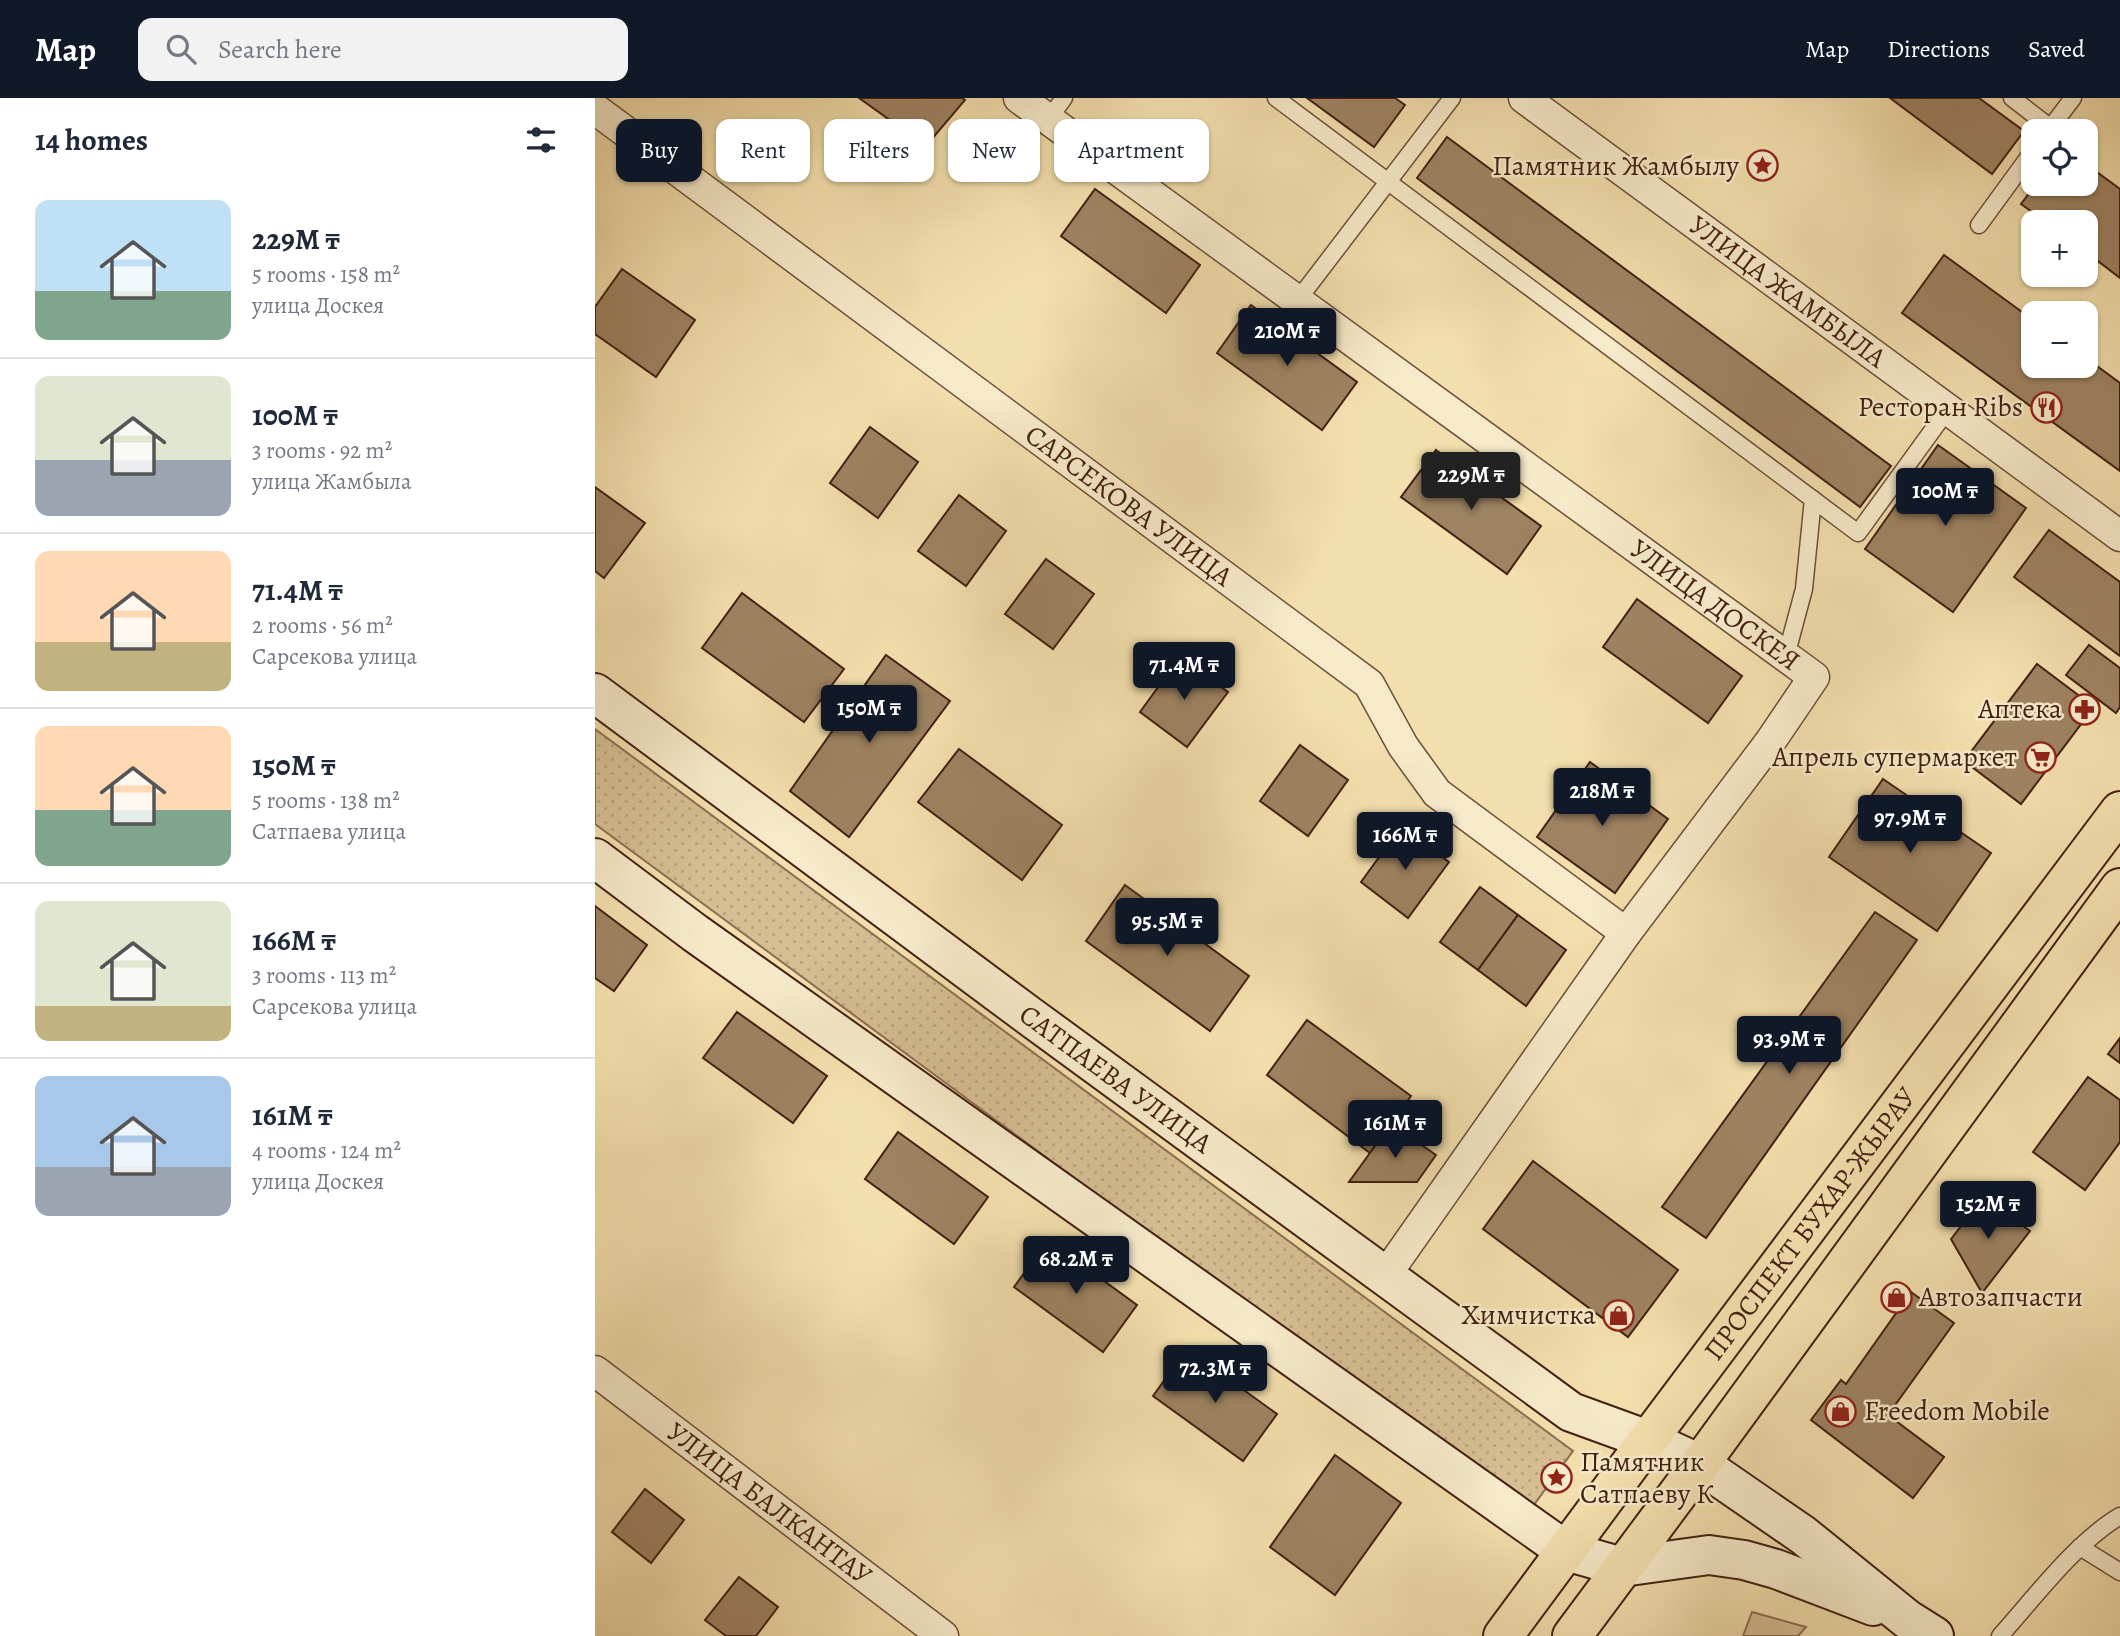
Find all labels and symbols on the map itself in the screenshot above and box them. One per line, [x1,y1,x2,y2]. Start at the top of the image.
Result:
place label: Памятник Жамбылу [1492,147,1739,185]
place icon: Памятник Жамбылу [1745,149,1779,183]
street label: УЛИЦА ЖАМБЫЛА [1681,206,1894,377]
pin: 210M ₸ [1230,308,1344,368]
place label: Ресторан Ribs [1858,388,2023,426]
restaurant icon: Ресторан Ribs [2029,390,2063,424]
street label: САРСЕКОВА УЛИЦА [1017,416,1241,596]
pin: 229M ₸ [1414,452,1528,512]
pin: 100M ₸ [1888,468,2002,528]
street label: УЛИЦА ДОСКЕЯ [1622,530,1808,680]
pin: 71.4M ₸ [1119,642,1249,702]
pin: 150M ₸ [812,686,926,745]
place label: Аптека [1977,690,2062,728]
pharmacy icon: Аптека [2068,692,2102,726]
place label: Апрель супермаркет [1771,738,2017,776]
supermarket icon: Апрель супермаркет [2023,740,2057,774]
pin: 218M ₸ [1545,768,1659,828]
pin: 97.9M ₸ [1845,796,1975,855]
pin: 166M ₸ [1348,812,1462,872]
pin: 95.5M ₸ [1102,898,1232,958]
street label: САТПАЕВА УЛИЦА [1011,996,1220,1163]
pin: 93.9M ₸ [1724,1016,1854,1076]
street label: ПРОСПЕКТ БУХАР-ЖЫРАУ [1695,1079,1925,1368]
pin: 161M ₸ [1338,1100,1452,1160]
pin: 152M ₸ [1931,1182,2045,1241]
pin: 68.2M ₸ [1011,1236,1141,1296]
place label: Автозапчасти [1918,1278,2083,1316]
shop icon: Автозапчасти [1879,1280,1913,1314]
place label: Химчистка [1461,1296,1596,1334]
shop icon: Химчистка [1602,1298,1636,1332]
pin: 72.3M ₸ [1150,1346,1280,1405]
place label: Freedom Mobile [1864,1392,2050,1430]
shop icon: Freedom Mobile [1824,1394,1858,1428]
street label: УЛИЦА БАЛКАНТАУ [659,1413,880,1594]
place label: Памятник Сатпаеву К [1580,1443,1714,1513]
place icon: Памятник Сатпаеву К [1540,1461,1574,1495]

